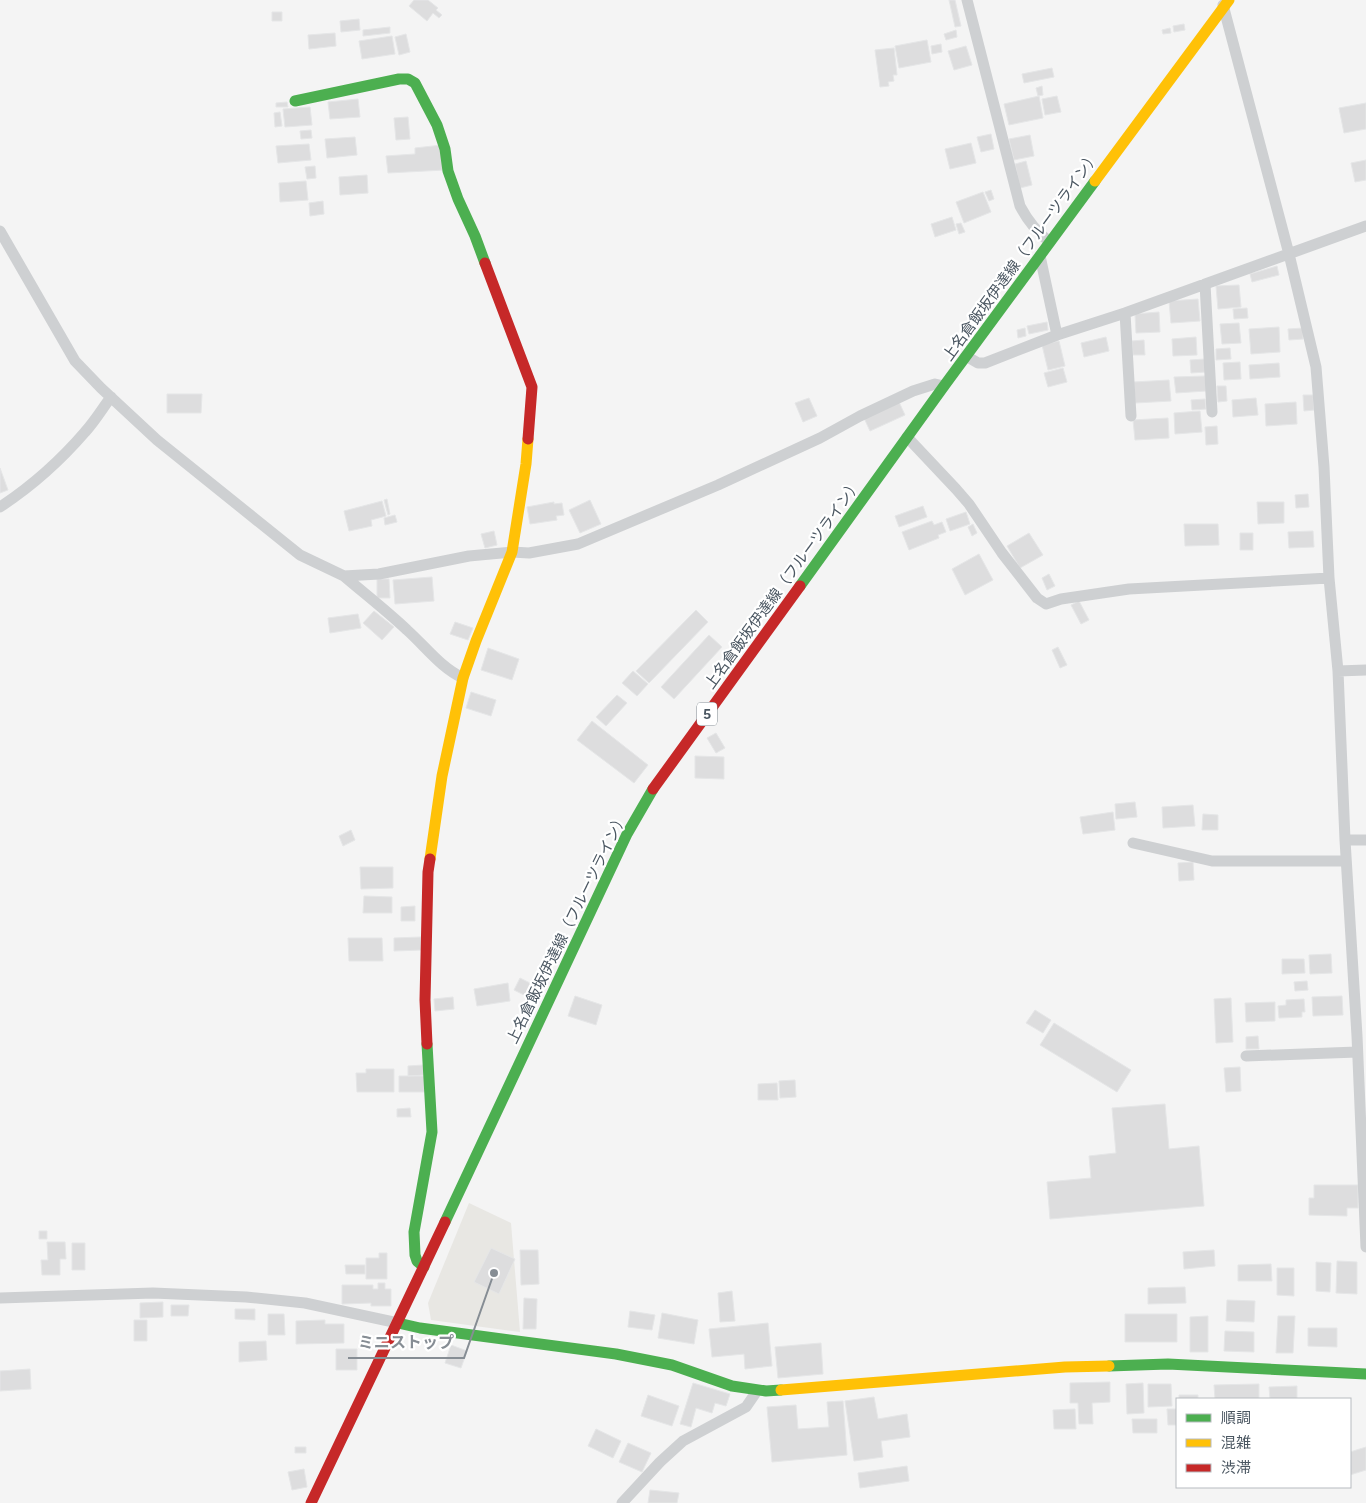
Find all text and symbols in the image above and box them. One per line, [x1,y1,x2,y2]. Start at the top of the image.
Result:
street label: 上名倉飯坂伊達線（フルーツライン） [939,148,1103,364]
street label: 上名倉飯坂伊達線（フルーツライン） [701,476,865,692]
road number: 5 [697,702,717,726]
street label: 上名倉飯坂伊達線（フルーツライン） [503,810,631,1046]
callout: ミニストップ [348,1327,464,1358]
text: ミニストップ [358,1333,454,1352]
legend [1176,1398,1351,1488]
text: 順調 [1221,1409,1251,1427]
text: 混雑 [1221,1434,1251,1452]
text: 渋滞 [1221,1459,1251,1477]

